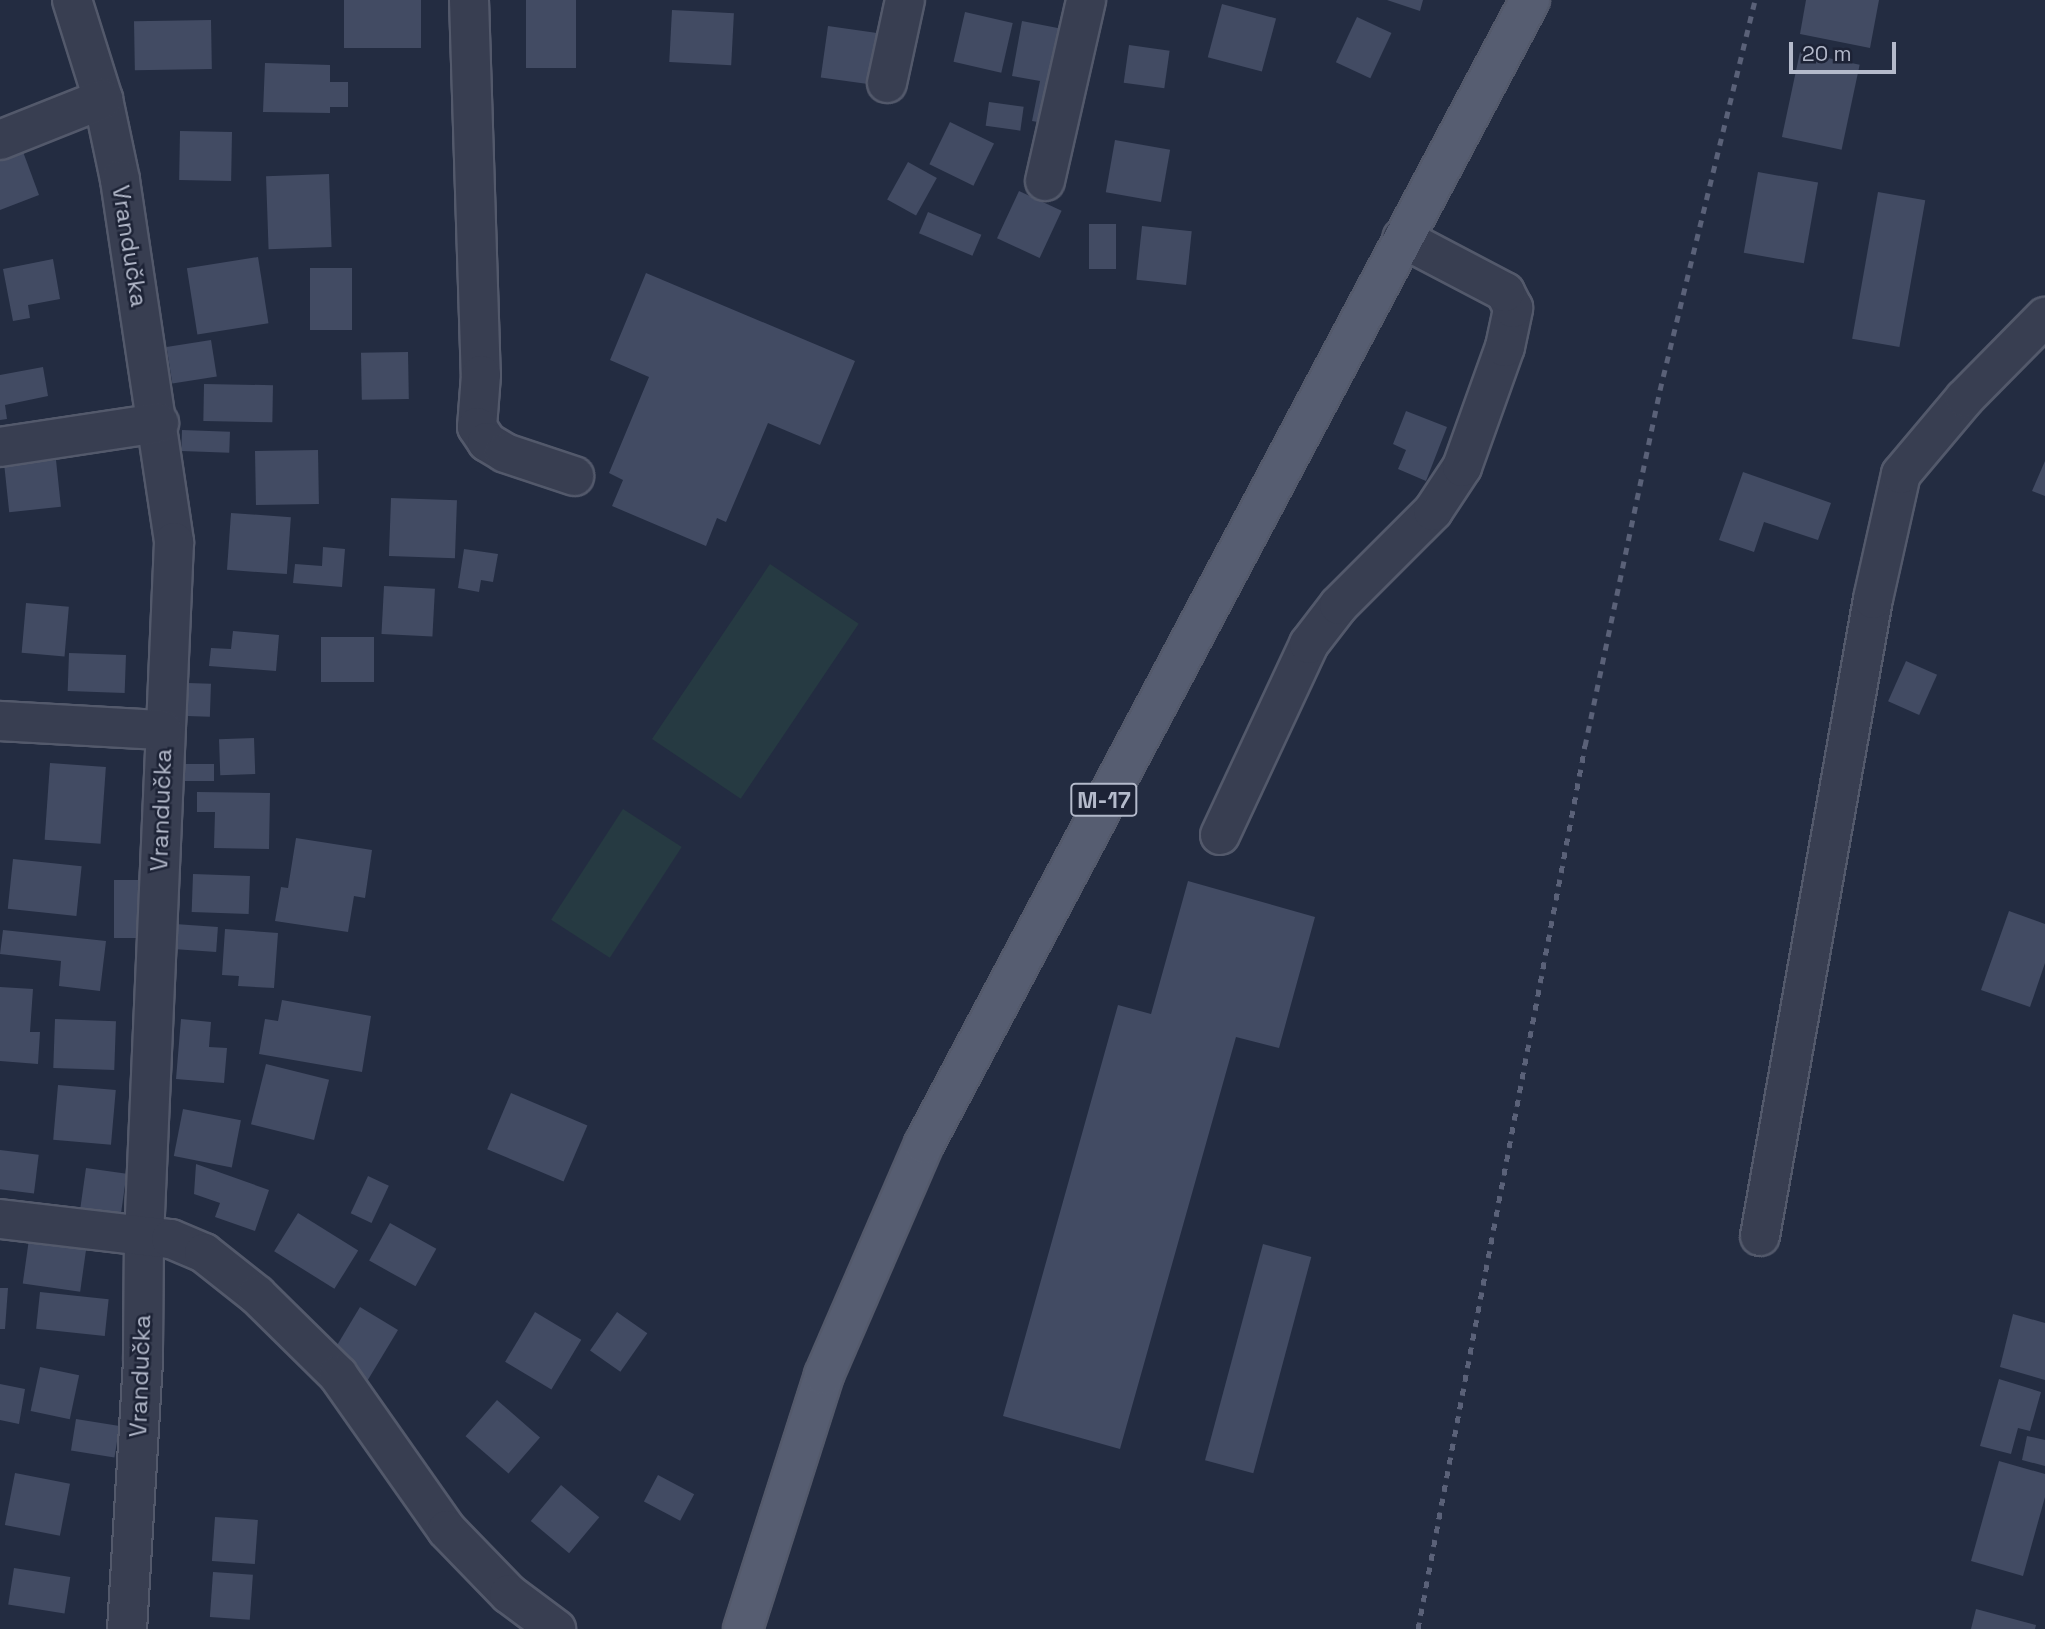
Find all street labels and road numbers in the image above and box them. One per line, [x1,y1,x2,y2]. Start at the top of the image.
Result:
street label: Vrandučka [106,183,154,309]
street label: Vrandučka [144,748,178,872]
road number: M-17 [1069,780,1139,820]
street label: Vrandučka [123,1314,157,1438]

